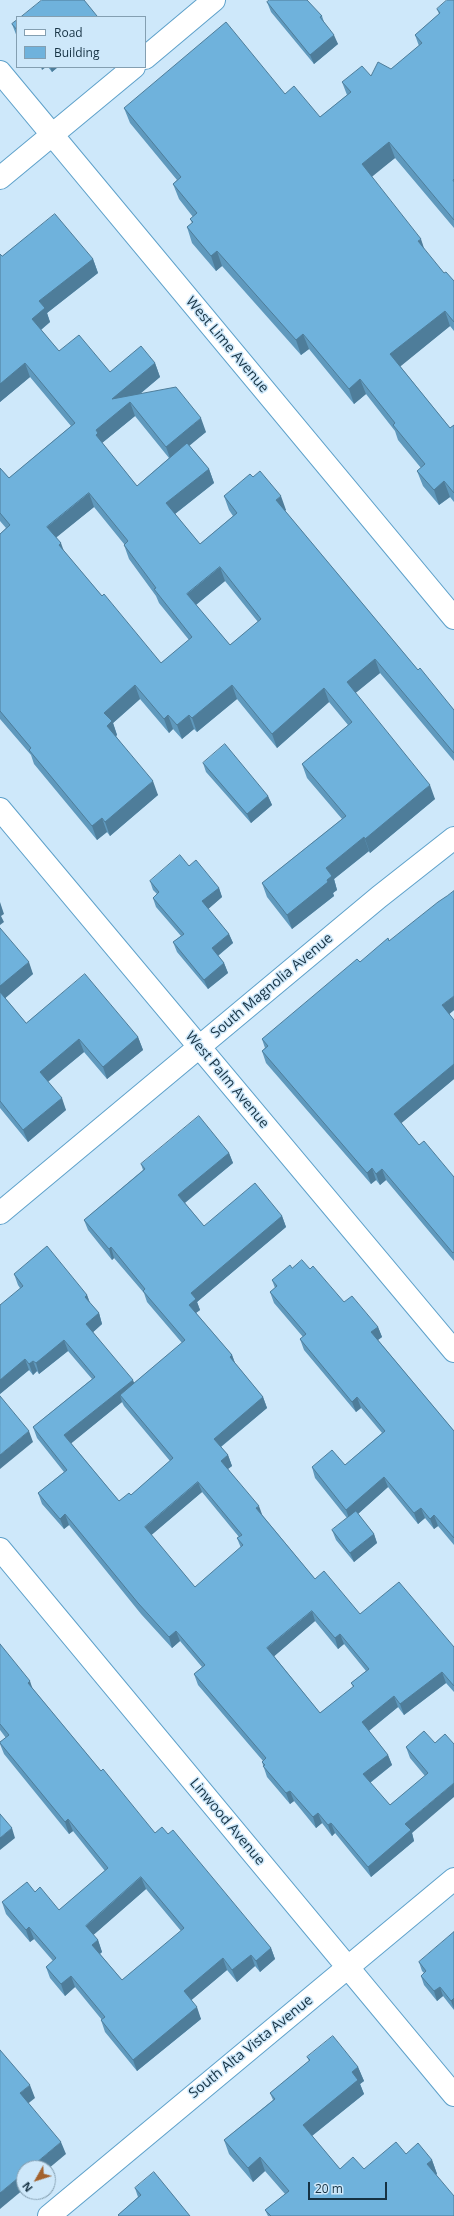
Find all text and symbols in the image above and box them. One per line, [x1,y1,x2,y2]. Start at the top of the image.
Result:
legend [16,16,146,68]
text: Road [54,24,83,41]
text: Building [54,44,99,61]
street label: West Lime Avenue [182,294,272,396]
street label: South Magnolia Avenue [208,930,336,1042]
street label: West Palm Avenue [182,1028,272,1132]
street label: Linwood Avenue [186,1775,268,1869]
street label: South Alta Vista Avenue [186,1992,316,2102]
north arrow [16,2160,56,2200]
scale bar [310,2174,389,2200]
text: N [18,2179,36,2195]
text: 20 m [315,2180,343,2197]

